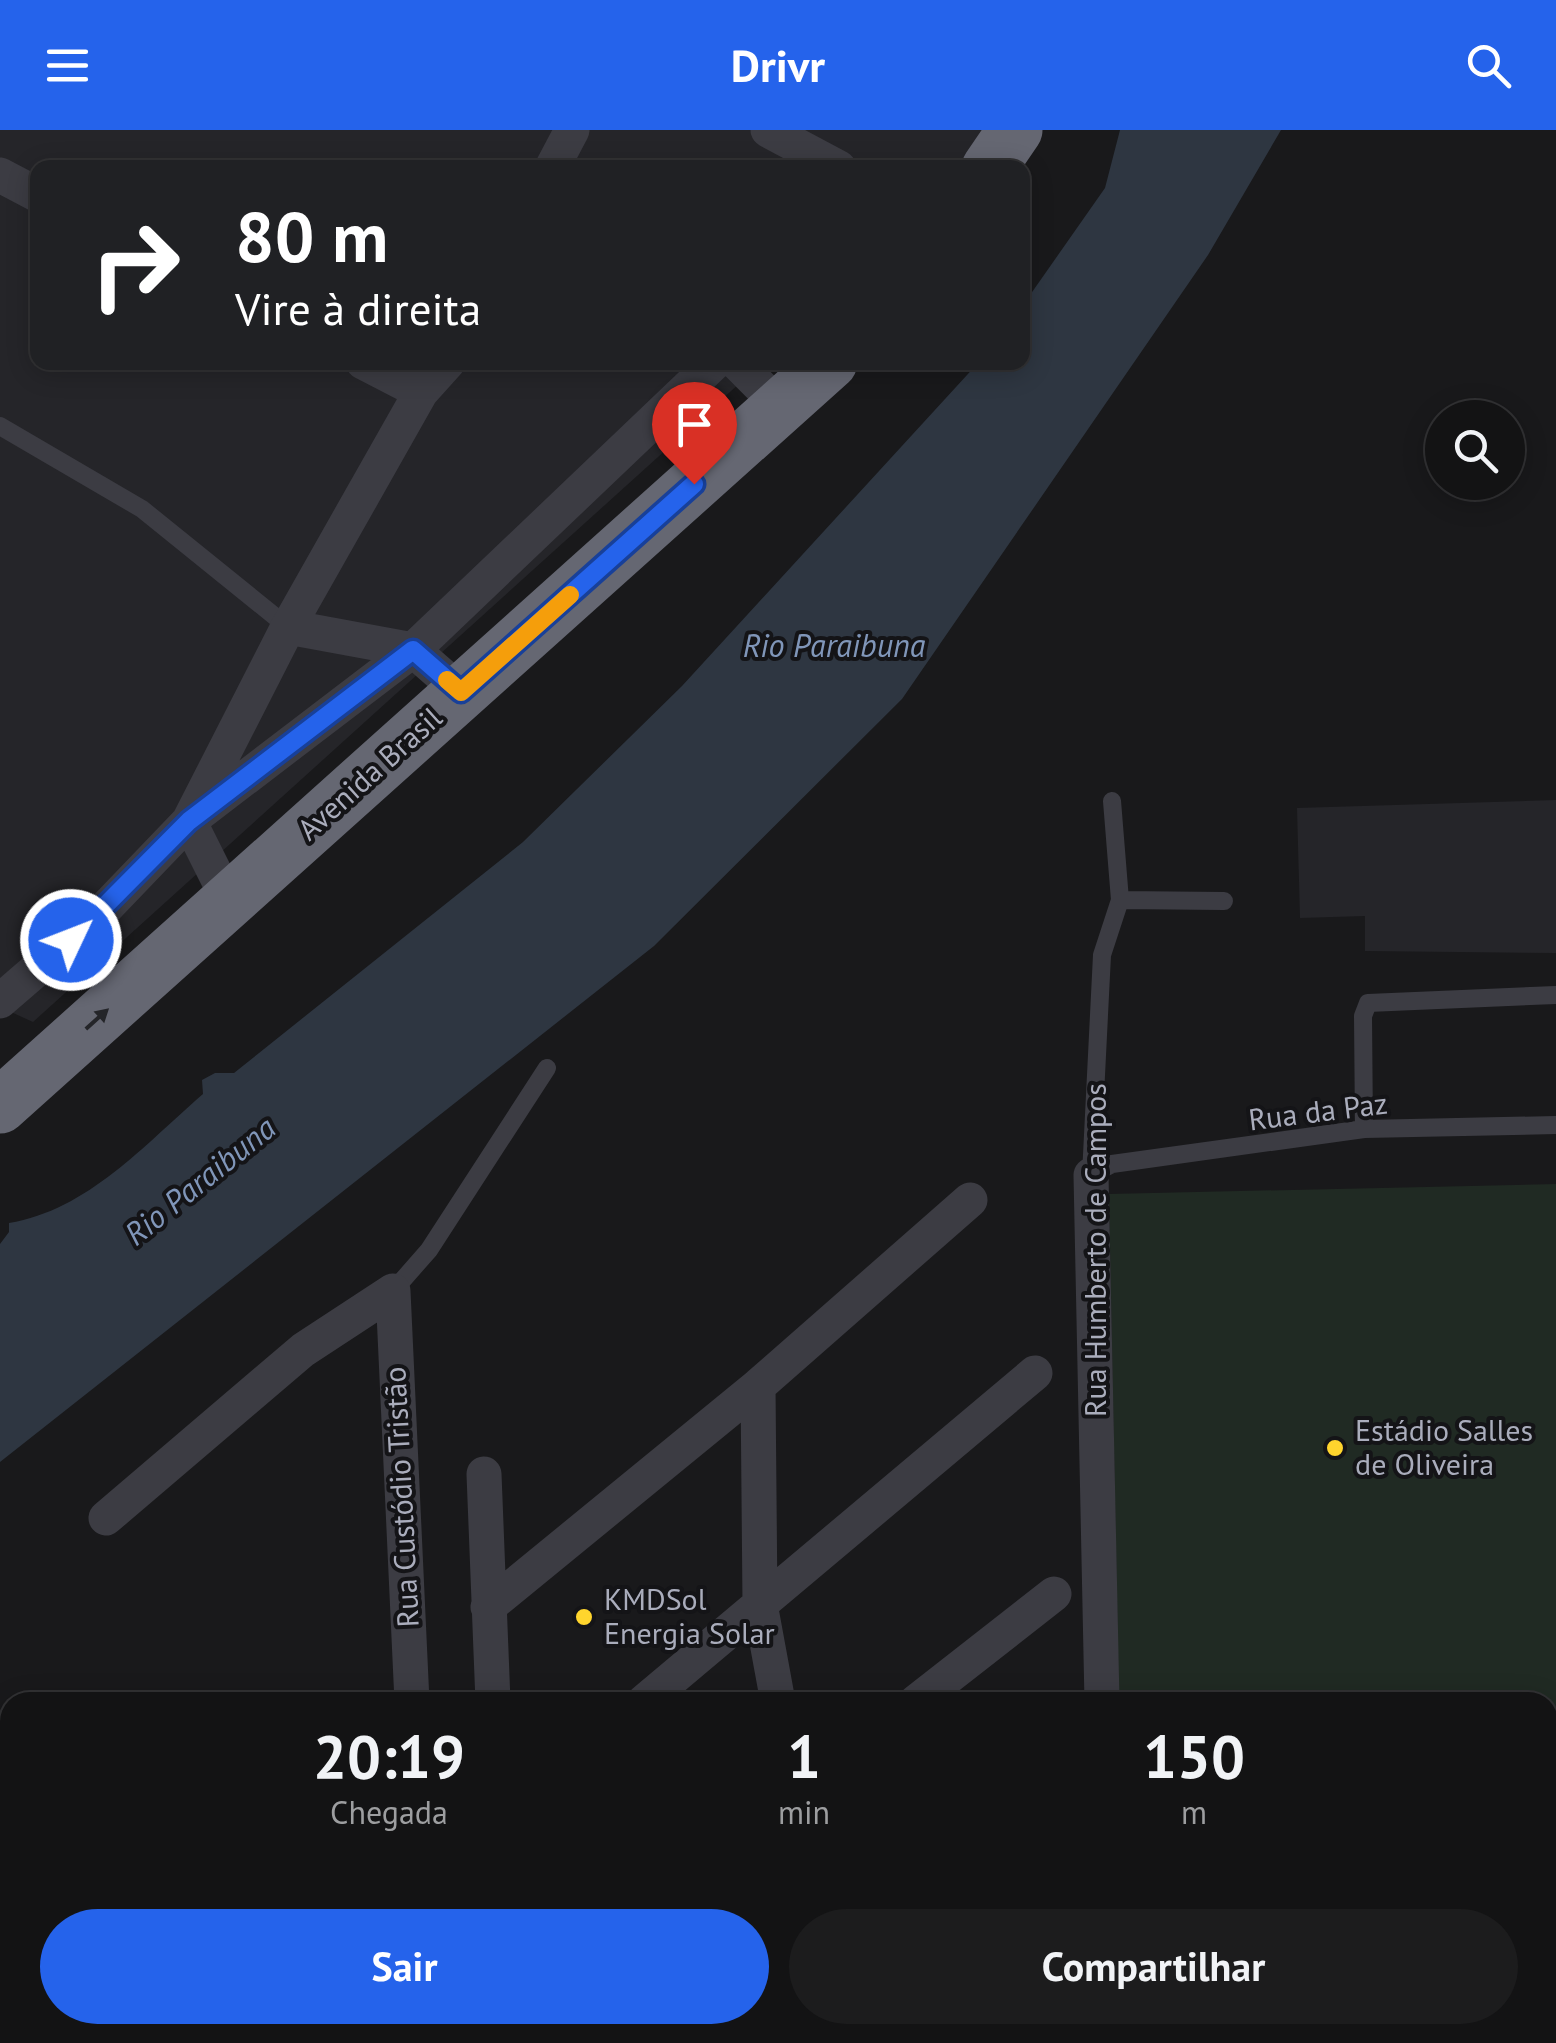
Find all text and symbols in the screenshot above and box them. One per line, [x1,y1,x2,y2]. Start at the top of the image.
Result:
text: Drivr [731,36,825,94]
icon: menu [40,38,95,93]
icon: search [1461,38,1516,93]
text: 80 m [235,191,388,281]
icon: right [70,200,200,330]
text: Vire à direita [235,279,481,337]
pin [652,382,737,485]
icon: arrive [667,397,722,452]
map controls [1425,400,1525,500]
button: search [1425,400,1525,500]
water label: Rio Paraibuna [743,624,926,666]
street label: Avenida Brasil [289,698,450,848]
position arrow [19,888,123,992]
one-way arrow [84,1008,109,1030]
street label: Rua Humberto de Campos [1075,1083,1114,1417]
street label: Rua da Paz [1246,1083,1390,1138]
water label: Rio Paraibuna [115,1106,284,1254]
street label: Rua Custódio Tristão [374,1366,427,1628]
place label: Estádio Salles de Oliveira [1355,1410,1533,1483]
marker: Estádio Salles de Oliveira [1324,1437,1346,1459]
place label: KMDSol Energia Solar [604,1579,775,1652]
marker: KMDSol Energia Solar [573,1606,595,1628]
text: 20:19 [313,1717,465,1795]
text: 1 [787,1717,821,1795]
text: 150 [1143,1717,1245,1795]
text: Chegada [330,1791,448,1833]
text: min [778,1791,830,1833]
text: m [1181,1791,1207,1833]
button: Sair [40,1909,769,2024]
button: Compartilhar [789,1909,1518,2024]

